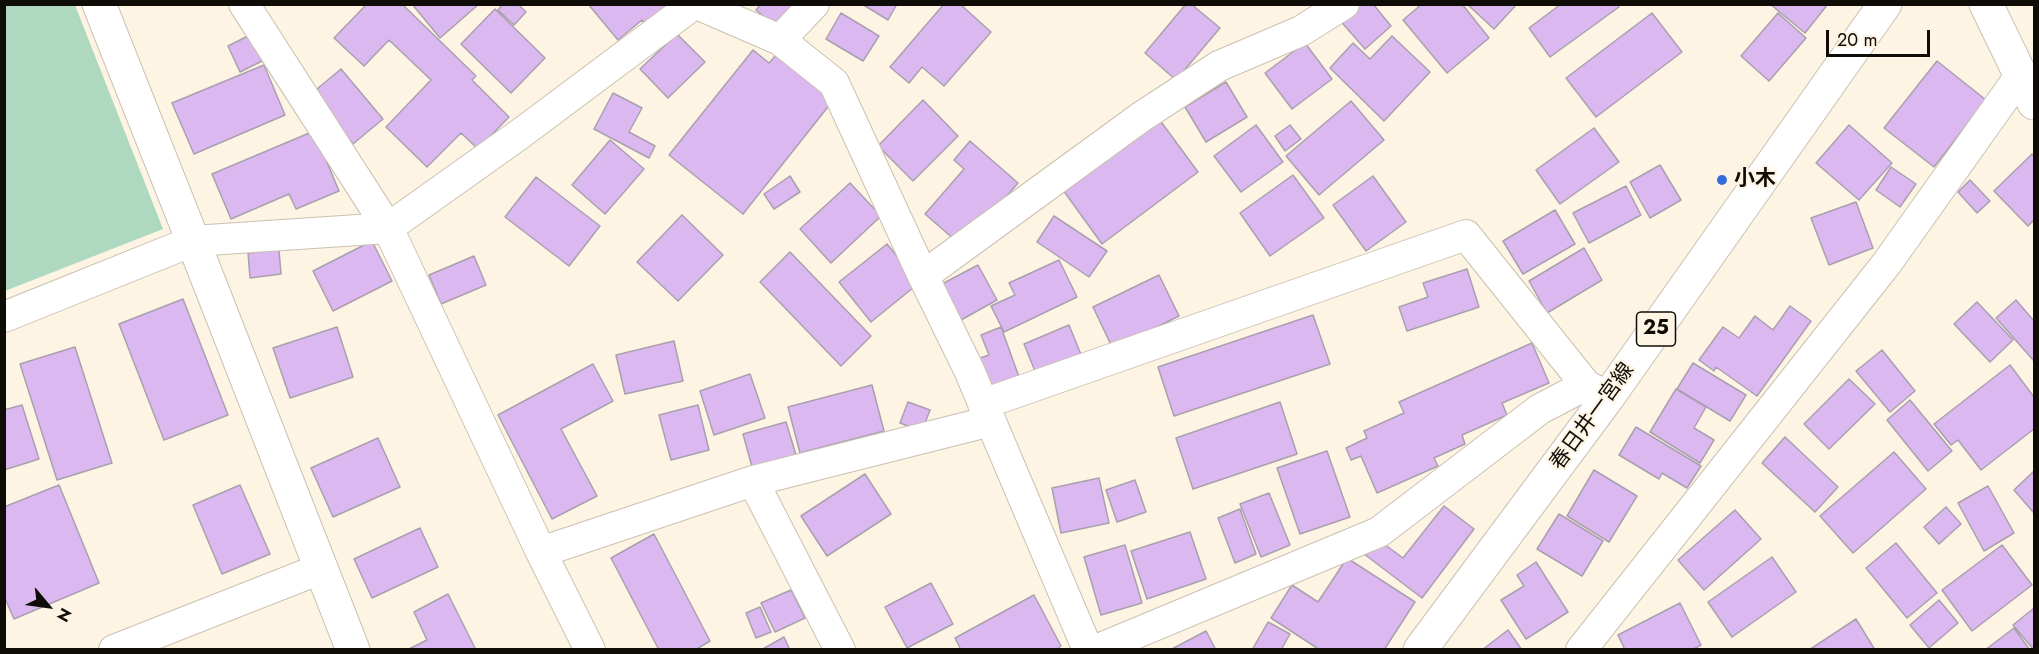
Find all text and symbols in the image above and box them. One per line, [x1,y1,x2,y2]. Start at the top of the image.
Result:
scale bar [1829,18,1932,56]
text: 20 m [1837,27,1877,53]
place label: 小木 [1734,167,1776,193]
marker: 小木 [1715,173,1729,187]
road number: 25 [1636,312,1676,346]
street label: 春日井一宮線 [1546,359,1640,475]
north arrow [18,576,78,636]
text: N [51,604,77,626]

